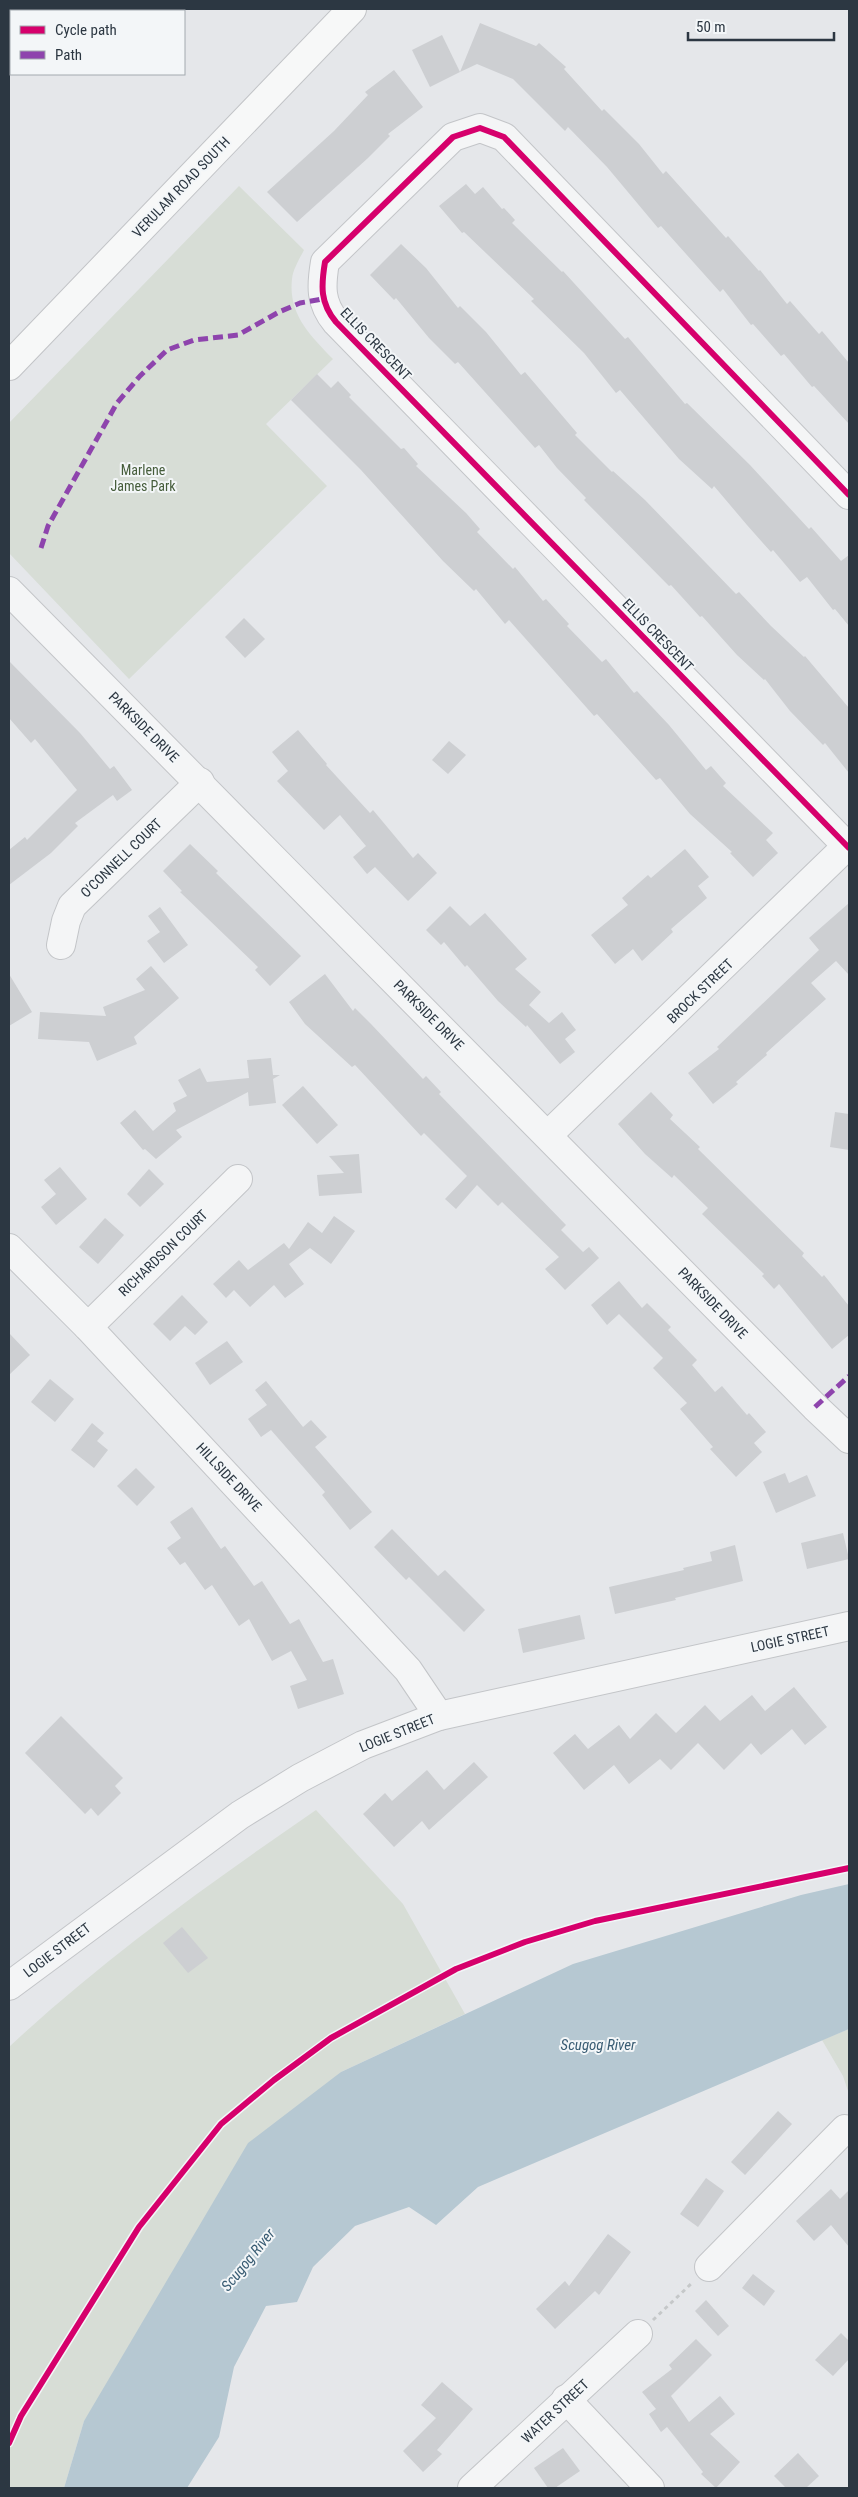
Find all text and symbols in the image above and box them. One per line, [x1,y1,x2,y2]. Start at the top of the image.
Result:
legend [10,10,185,75]
scale bar [688,10,834,42]
text: 50 m [696,18,726,36]
text: Cycle path [55,21,117,39]
text: Path [55,46,82,64]
street label: VERULAM ROAD SOUTH [129,134,233,240]
street label: ELLIS CRESCENT [337,304,415,384]
park label: Marlene James Park [110,462,176,494]
street label: ELLIS CRESCENT [619,595,697,675]
street label: PARKSIDE DRIVE [106,689,182,765]
street label: O'CONNELL COURT [77,815,165,901]
street label: BROCK STREET [664,956,736,1026]
street label: PARKSIDE DRIVE [391,977,467,1053]
street label: RICHARDSON COURT [115,1207,211,1299]
street label: PARKSIDE DRIVE [675,1264,751,1342]
street label: HILLSIDE DRIVE [193,1439,265,1515]
street label: LOGIE STREET [749,1623,831,1655]
street label: LOGIE STREET [357,1711,437,1755]
street label: LOGIE STREET [20,1920,94,1980]
water label: Scugog River [561,2036,636,2054]
water label: Scugog River [217,2225,279,2295]
street label: WATER STREET [518,2376,592,2446]

